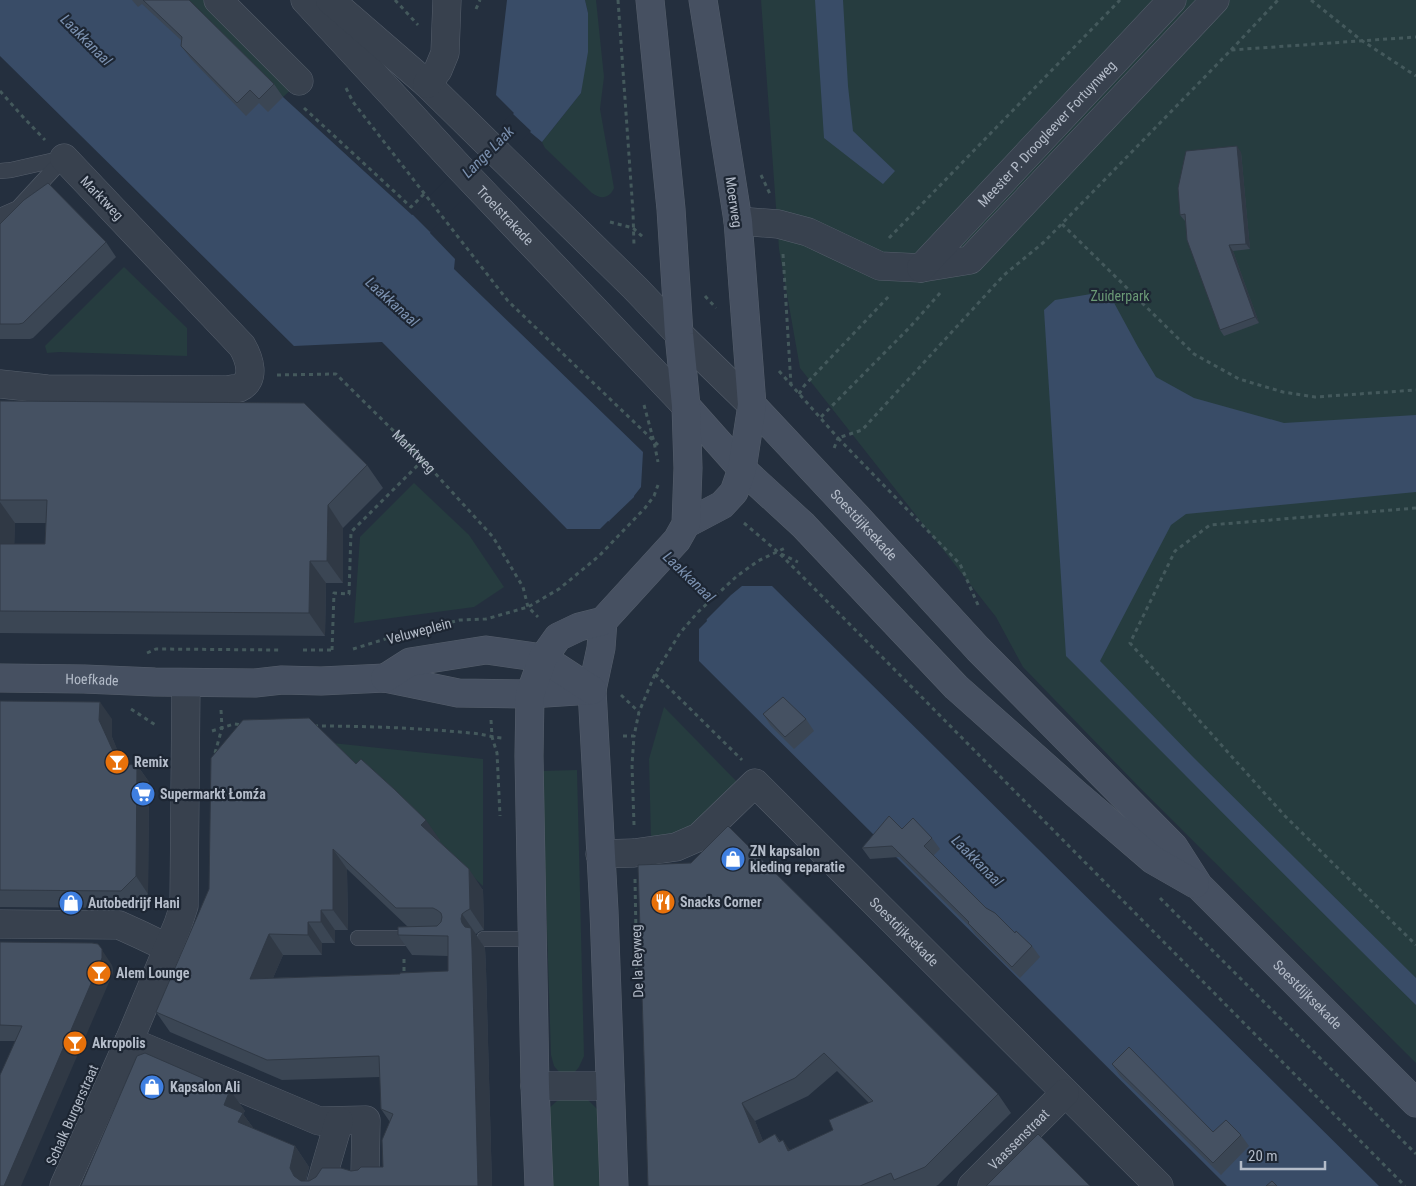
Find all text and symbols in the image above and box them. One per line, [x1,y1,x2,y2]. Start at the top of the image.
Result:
water label: Laakkanaal [57,11,116,70]
street label: Meester P. Droogleever Fortuynweg [974,57,1119,210]
water label: Lange Laak [458,122,518,182]
street label: Marktweg [77,173,127,223]
street label: Moerweg [723,176,745,228]
street label: Troelstrakade [473,183,537,249]
water label: Laakkanaal [362,273,423,331]
park label: Zuiderpark [1090,288,1150,304]
street label: Marktweg [389,426,439,476]
street label: Soestdijksekade [827,486,901,564]
water label: Laakkanaal [659,548,719,607]
street label: Veluweplein [385,615,453,647]
street label: Hoefkade [65,671,119,688]
bar icon: Remix [104,749,130,775]
place label: Remix [134,754,169,770]
supermarket icon: Supermarkt Łomźa [130,781,156,807]
place label: Supermarkt Łomźa [160,786,266,802]
water label: Laakkanaal [948,832,1007,891]
place label: ZN kapsalon kleding reparatie [750,843,845,875]
shop icon: ZN kapsalon kleding reparatie [720,846,746,872]
restaurant icon: Snacks Corner [650,889,676,915]
shop icon: Autobedrijf Hani [58,890,84,916]
place label: Snacks Corner [680,894,762,910]
street label: Soestdijksekade [866,894,942,970]
place label: Autobedrijf Hani [88,895,180,911]
street label: De la Reyweg [628,924,646,998]
street label: Soestdijksekade [1270,957,1346,1033]
bar icon: Alem Lounge [86,960,112,986]
place label: Alem Lounge [116,965,190,981]
bar icon: Akropolis [62,1030,88,1056]
place label: Akropolis [92,1035,146,1051]
street label: Schalk Burgerstraat [43,1062,101,1168]
shop icon: Kapsalon Ali [139,1074,165,1100]
place label: Kapsalon Ali [170,1079,240,1095]
street label: Vaassenstraat [985,1106,1052,1173]
scale bar [1241,1138,1325,1170]
text: 20 m [1248,1147,1278,1165]

